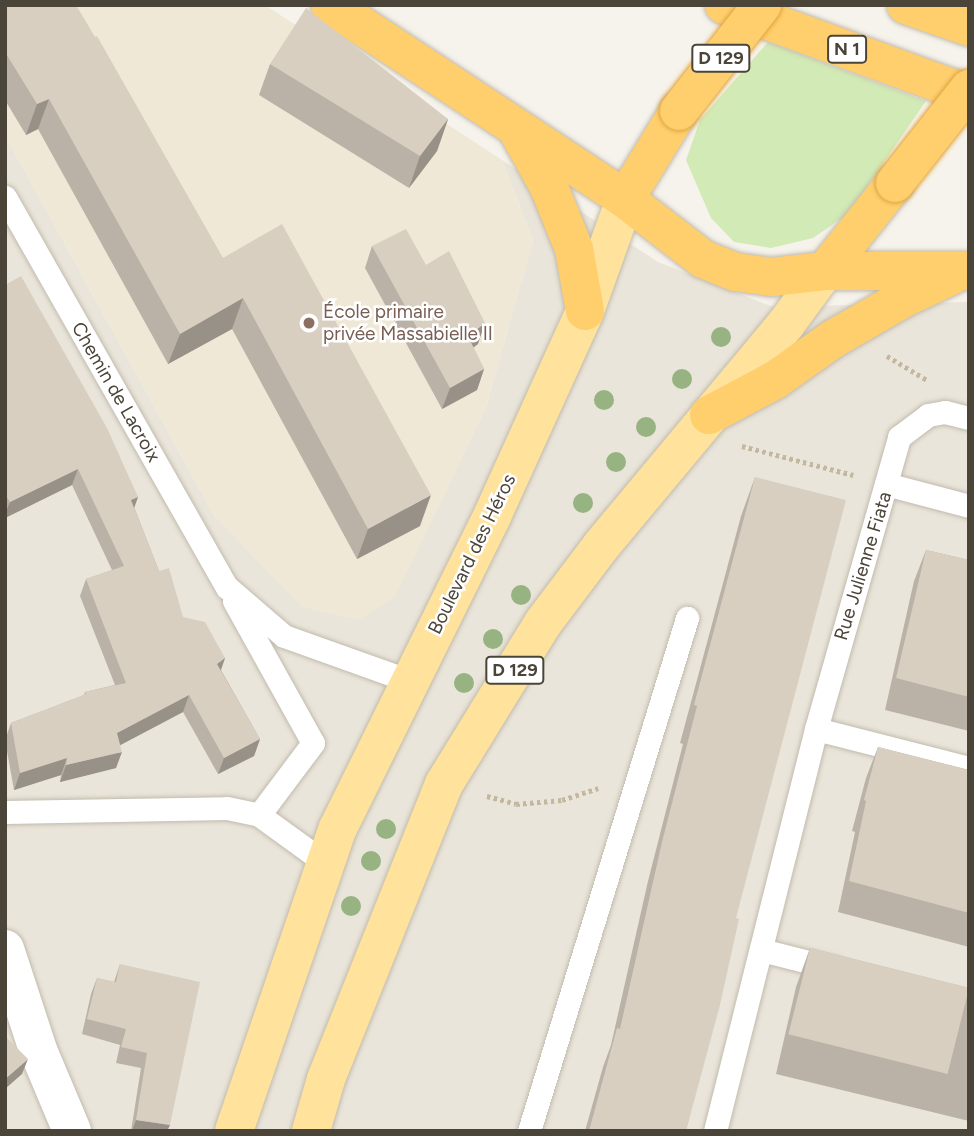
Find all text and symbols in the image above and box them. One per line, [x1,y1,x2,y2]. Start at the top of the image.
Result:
road number: N 1 [826,34,868,64]
road number: D 129 [691,44,751,72]
place label: École primaire privée Massabielle II [323,301,493,345]
marker: École primaire privée Massabielle II [301,315,317,331]
street label: Chemin de Lacroix [67,318,165,466]
street label: Boulevard des Héros [423,470,521,638]
street label: Rue Julienne Fiata [830,489,896,643]
road number: D 129 [485,656,545,684]

